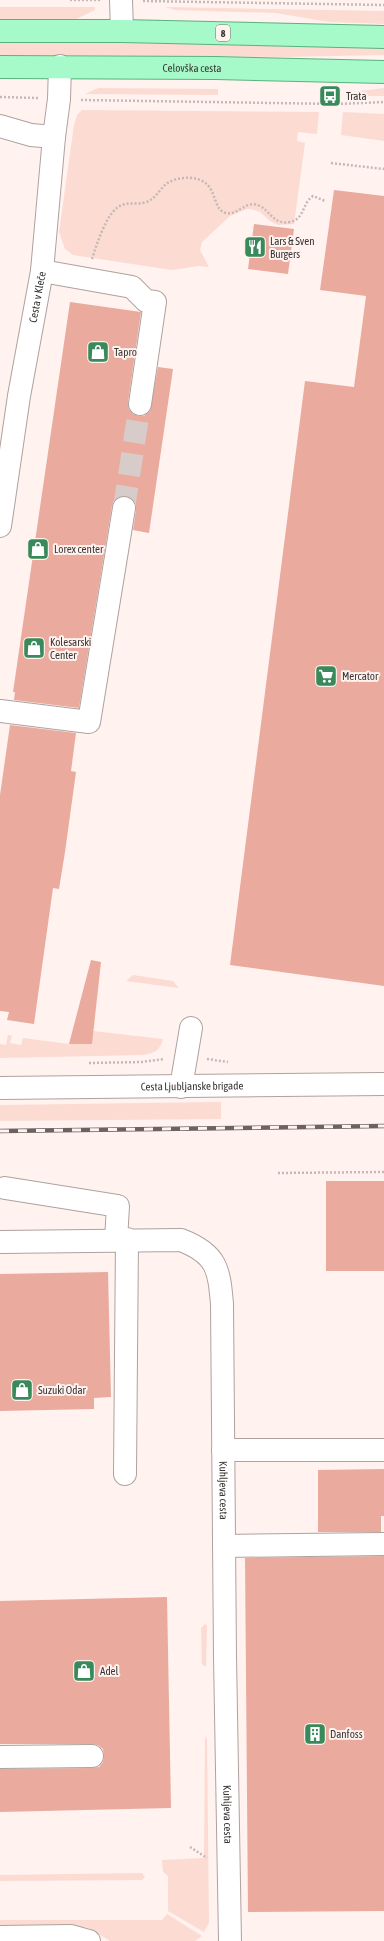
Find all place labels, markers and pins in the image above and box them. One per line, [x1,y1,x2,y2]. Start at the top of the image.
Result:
bus stop icon: Trata [317,83,343,109]
place label: Trata [346,90,367,102]
restaurant icon: Lars & Sven Burgers [242,234,268,260]
place label: Lars & Sven Burgers [270,235,315,260]
shop icon: Tapro [85,339,111,365]
place label: Tapro [114,346,137,358]
shop icon: Lorex center [25,536,51,562]
place label: Lorex center [54,543,104,555]
shop icon: Kolesarski Center [21,635,47,661]
place label: Kolesarski Center [50,636,91,661]
supermarket icon: Mercator [313,663,339,689]
place label: Mercator [342,670,379,682]
shop icon: Suzuki Odar [9,1377,35,1403]
place label: Suzuki Odar [38,1384,87,1396]
shop icon: Adel [71,1658,97,1684]
place label: Adel [100,1665,119,1677]
building icon: Danfoss [302,1721,328,1747]
place label: Danfoss [330,1728,363,1740]

